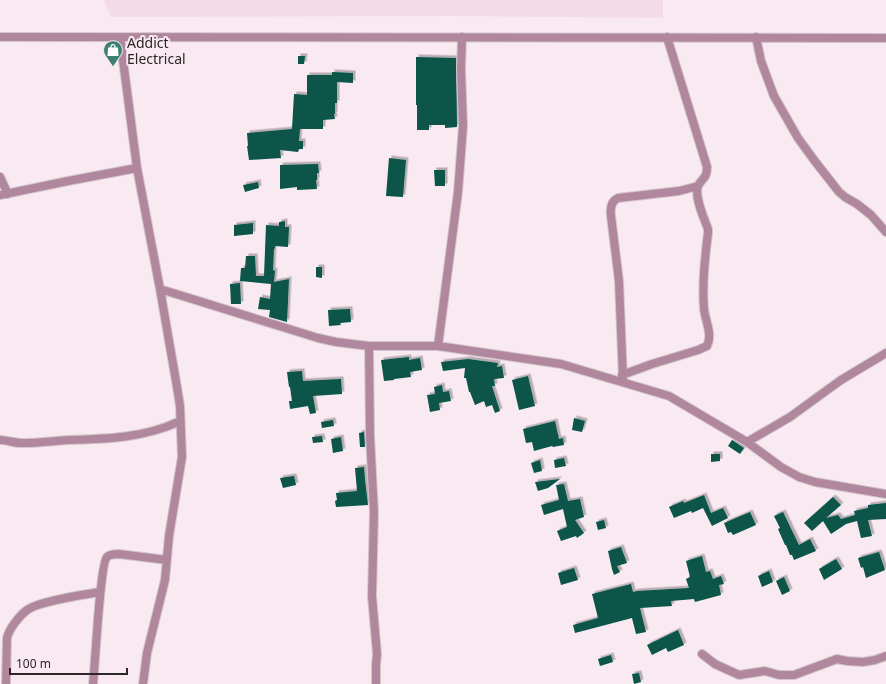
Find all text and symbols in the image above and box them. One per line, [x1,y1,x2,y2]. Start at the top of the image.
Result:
place label: Addict Electrical [127,33,186,68]
shop icon: Addict Electrical [102,39,124,67]
scale bar [10,650,127,676]
text: 100 m [16,655,51,672]

